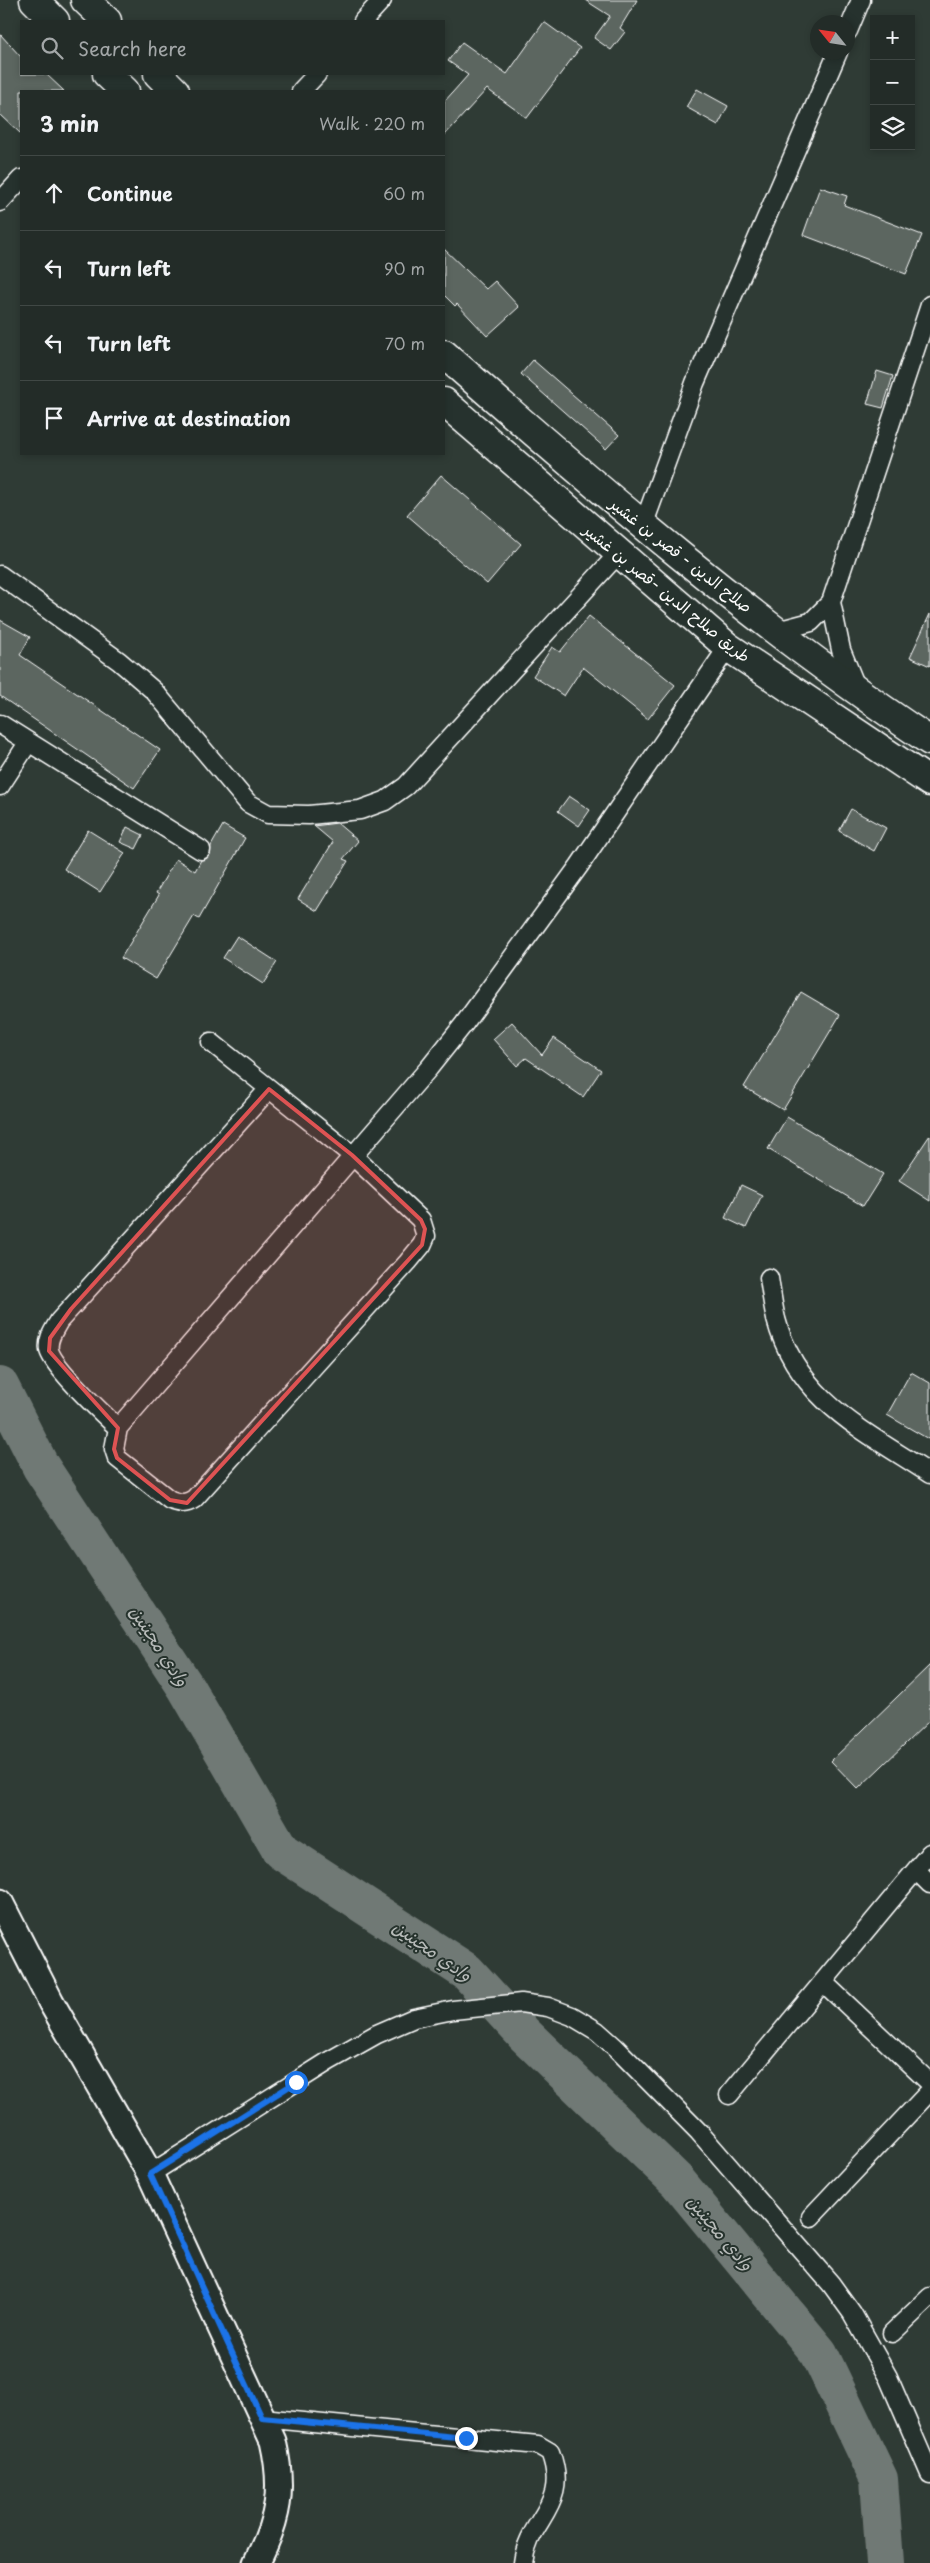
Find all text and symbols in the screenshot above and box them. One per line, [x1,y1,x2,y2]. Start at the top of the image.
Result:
north arrow [810,15,855,60]
map controls [870,15,915,150]
button: + [870,15,915,60]
search box [20,20,445,75]
icon: search [38,34,66,62]
text: Search here [78,34,187,62]
button: − [870,60,915,105]
button: layers [870,105,915,150]
text: 3 min [40,107,99,139]
text: Walk · 220 m [319,111,425,135]
icon: ahead [40,179,68,207]
text: Continue [87,179,173,207]
text: 60 m [383,181,425,205]
icon: left [40,254,68,282]
text: Turn left [87,254,171,282]
text: 90 m [384,256,425,280]
icon: left [40,329,68,357]
text: Turn left [87,329,171,357]
text: 70 m [385,331,425,355]
icon: arrive [40,404,68,432]
text: Arrive at destination [87,404,291,432]
street label: صلاح الدين - قصر بن غشير [604,490,758,618]
street label: طريق صلاح الدين -قصر بن غشير [577,516,756,667]
water label: وادي مجينين [123,1599,197,1692]
water label: وادي مجينين [387,1912,479,1988]
route start [285,2071,308,2094]
water label: وادي مجينين [681,2188,761,2277]
route end [455,2427,478,2450]

